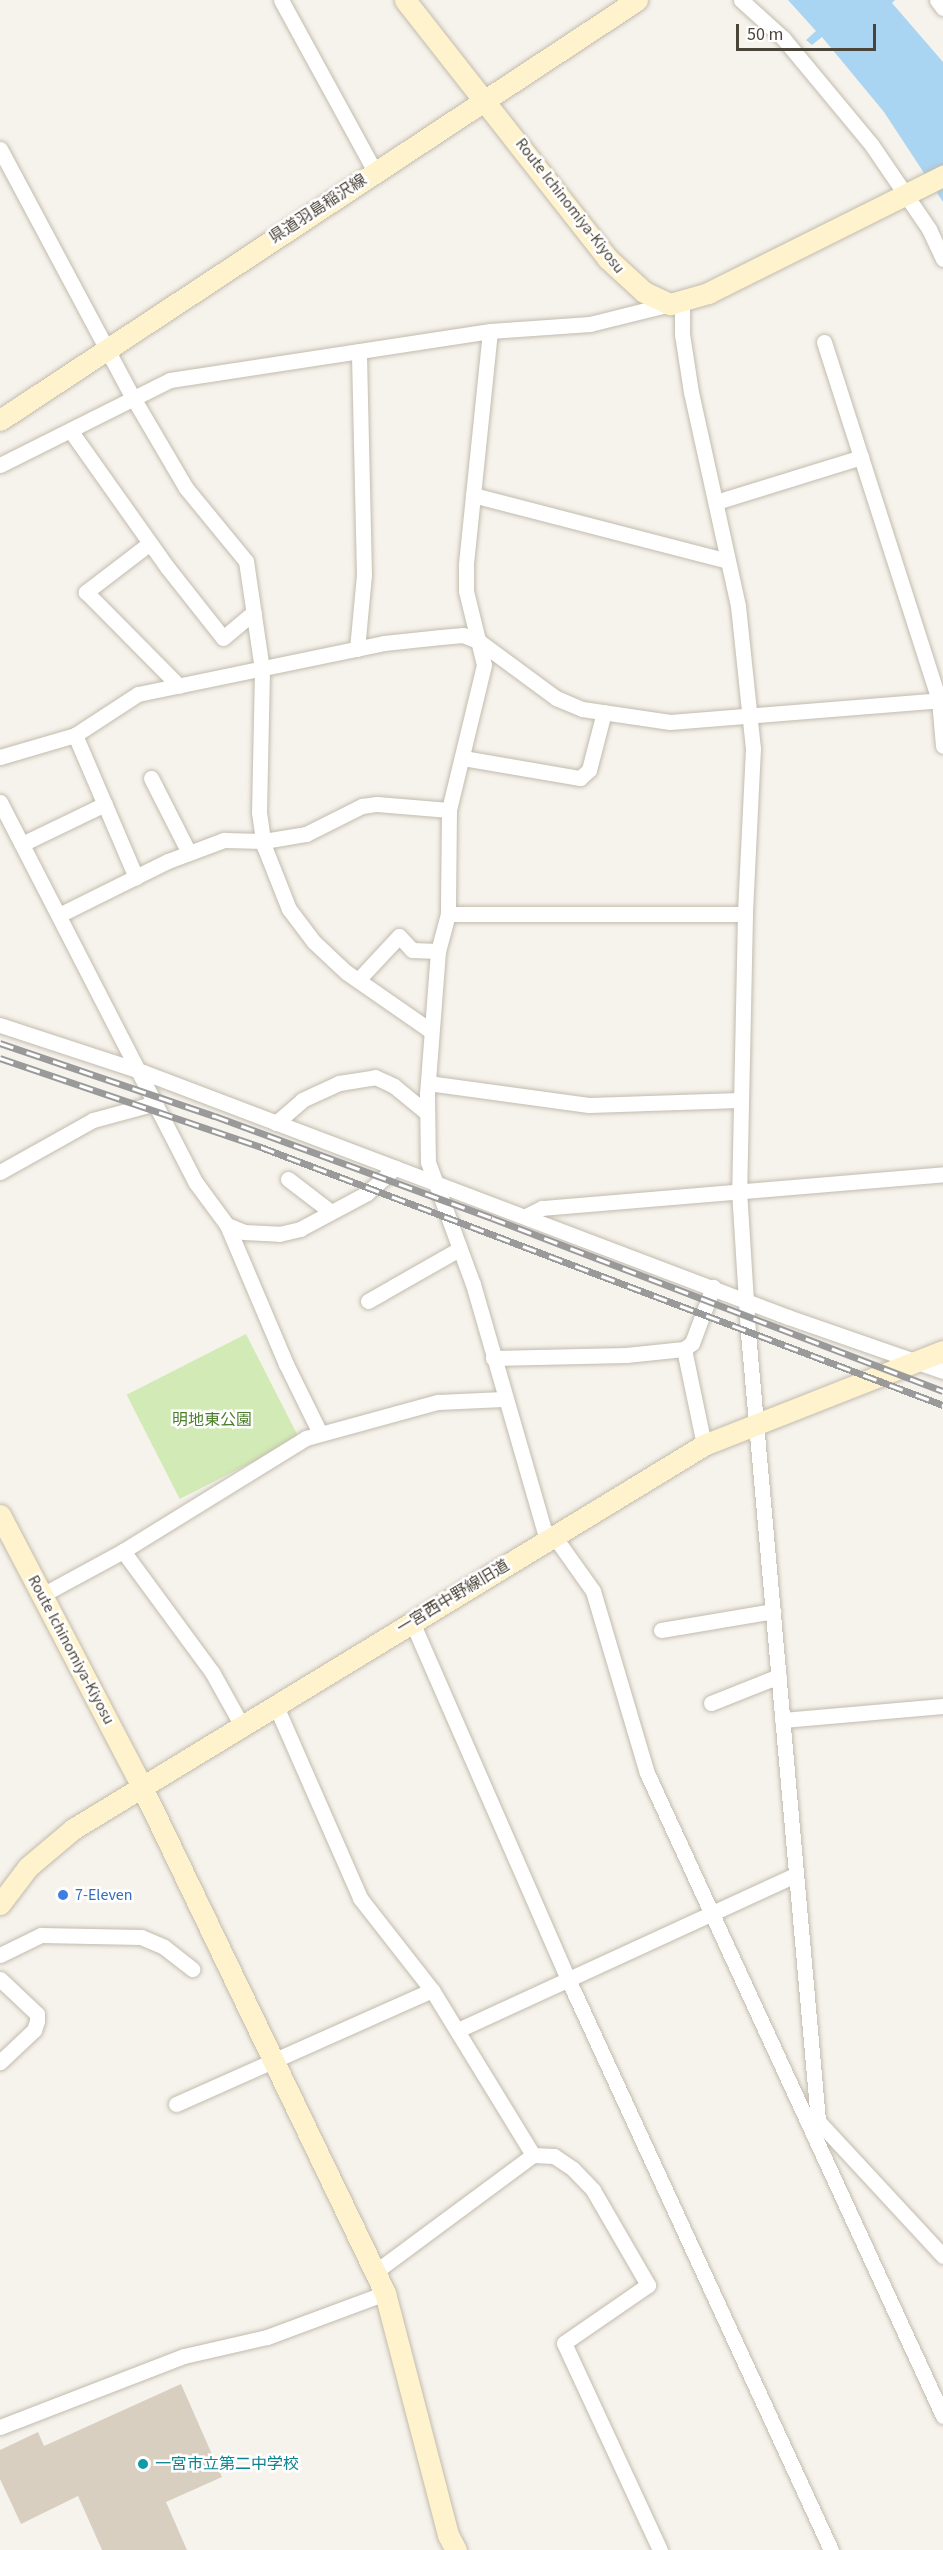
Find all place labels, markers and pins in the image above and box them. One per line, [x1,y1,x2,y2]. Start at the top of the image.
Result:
place label: 7-Eleven [75,1885,133,1905]
marker: 7-Eleven [56,1888,70,1902]
place label: 一宮市立第二中学校 [155,2454,299,2474]
marker: 一宮市立第二中学校 [136,2457,150,2471]

